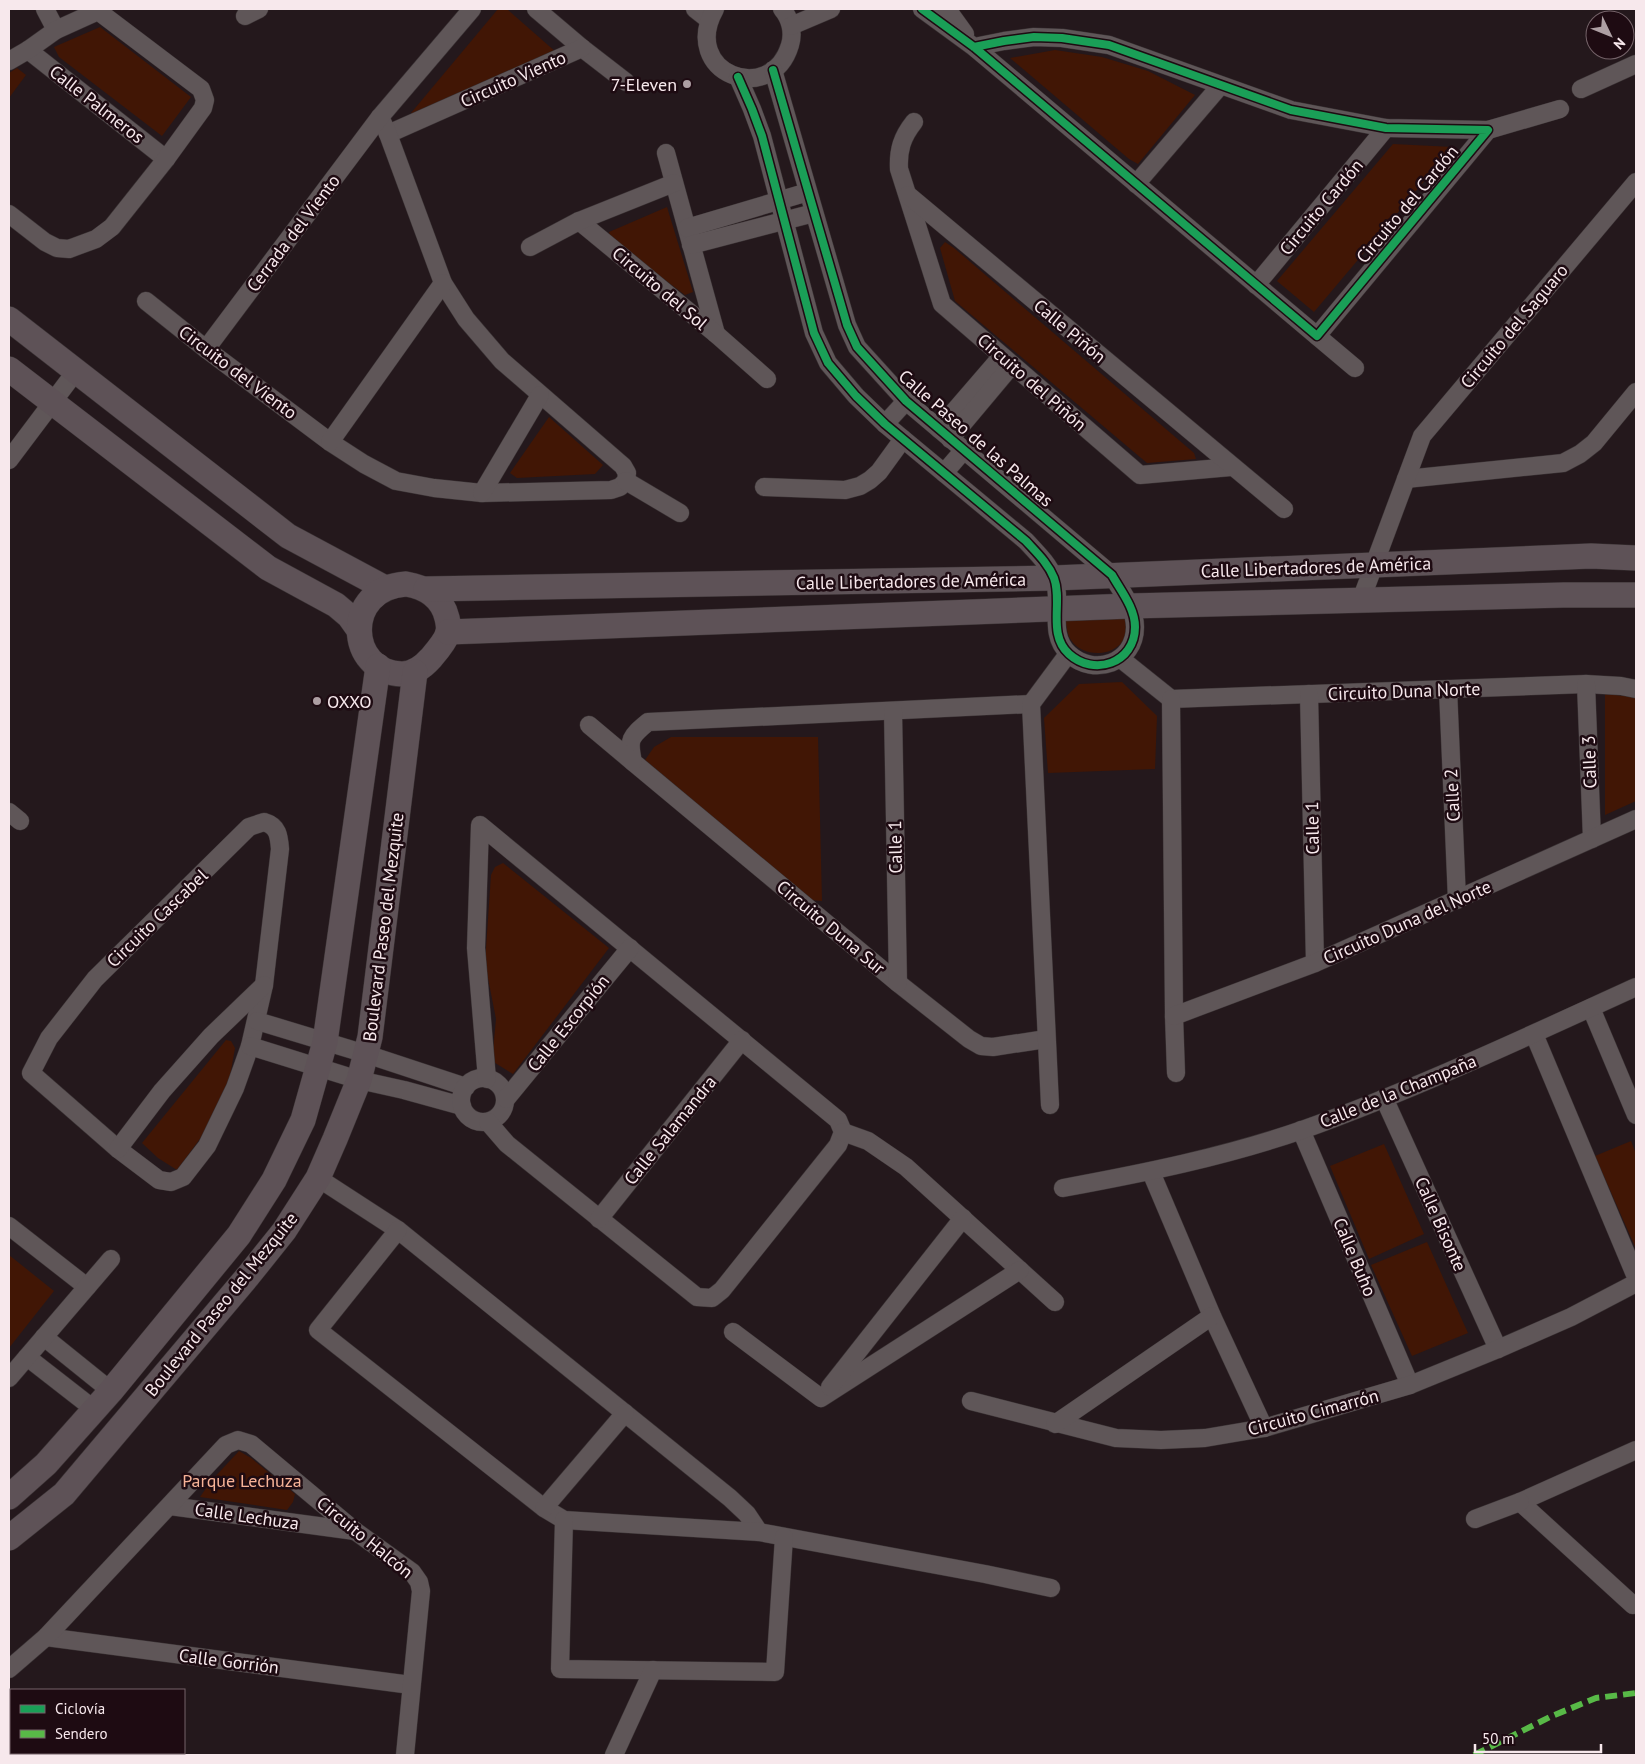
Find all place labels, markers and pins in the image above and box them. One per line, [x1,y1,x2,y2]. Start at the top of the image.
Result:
place label: 7-Eleven [611,73,677,96]
marker: 7-Eleven [681,78,693,90]
place label: OXXO [327,690,372,713]
marker: OXXO [311,695,323,707]

